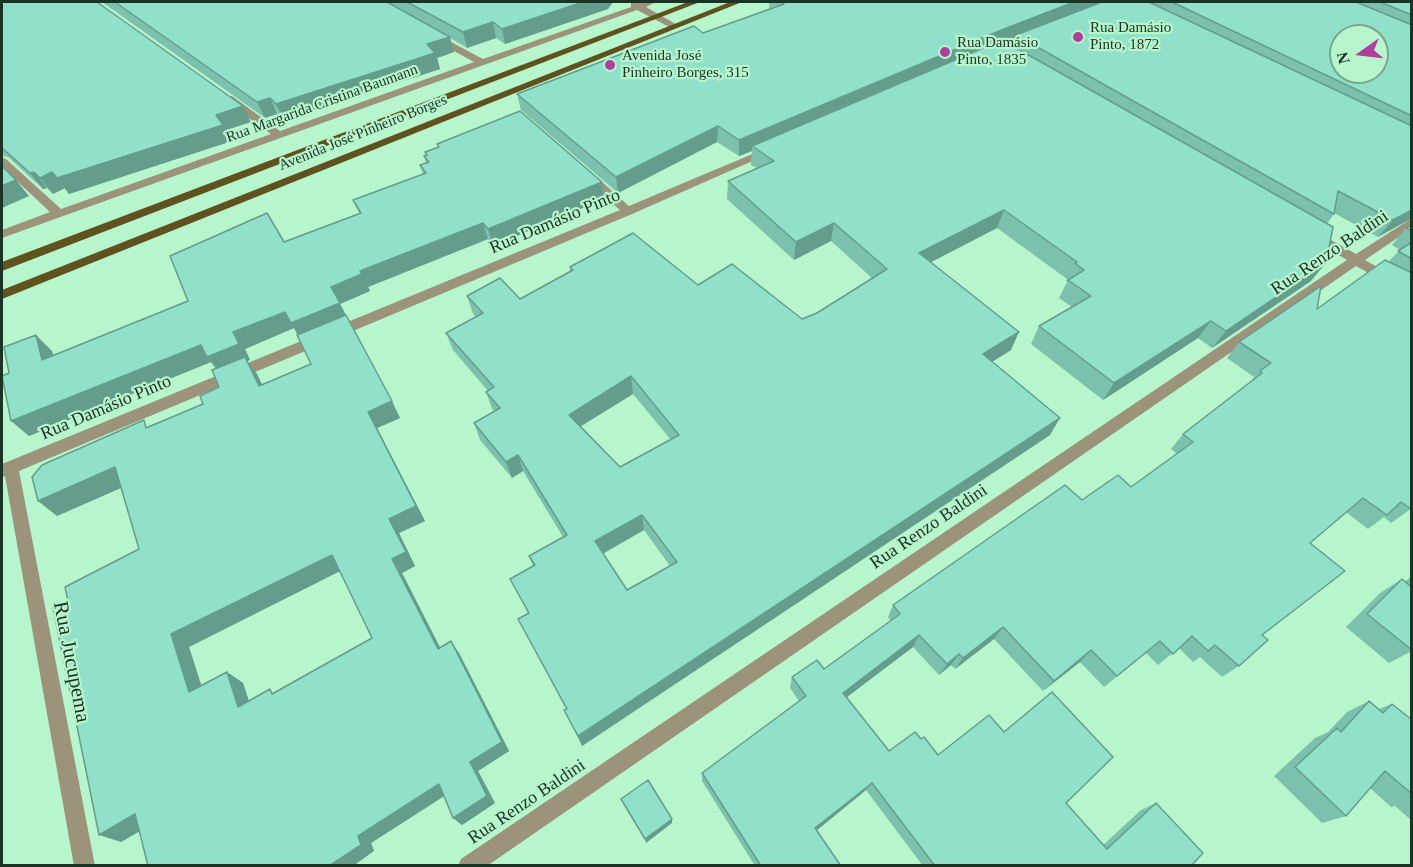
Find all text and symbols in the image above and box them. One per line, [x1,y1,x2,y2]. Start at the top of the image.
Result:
place label: Rua Damásio Pinto, 1872 [1090,19,1171,54]
north arrow [1329,24,1389,84]
marker: Rua Damásio Pinto, 1872 [1071,30,1085,44]
place label: Rua Damásio Pinto, 1835 [957,34,1038,69]
marker: Rua Damásio Pinto, 1835 [938,45,952,59]
place label: Avenida José Pinheiro Borges, 315 [622,47,749,82]
text: N [1333,50,1353,66]
marker: Avenida José Pinheiro Borges, 315 [603,58,617,72]
street label: Rua Margarida Cristina Baumann [224,61,420,147]
street label: Avenida José Pinheiro Borges [276,91,450,175]
street label: Rua Damásio Pinto [486,185,624,259]
street label: Rua Renzo Baldini [1267,206,1393,300]
street label: Rua Damásio Pinto [37,371,175,445]
street label: Rua Renzo Baldini [866,480,992,574]
street label: Rua Jucupema [47,599,95,725]
street label: Rua Renzo Baldini [464,755,590,849]

